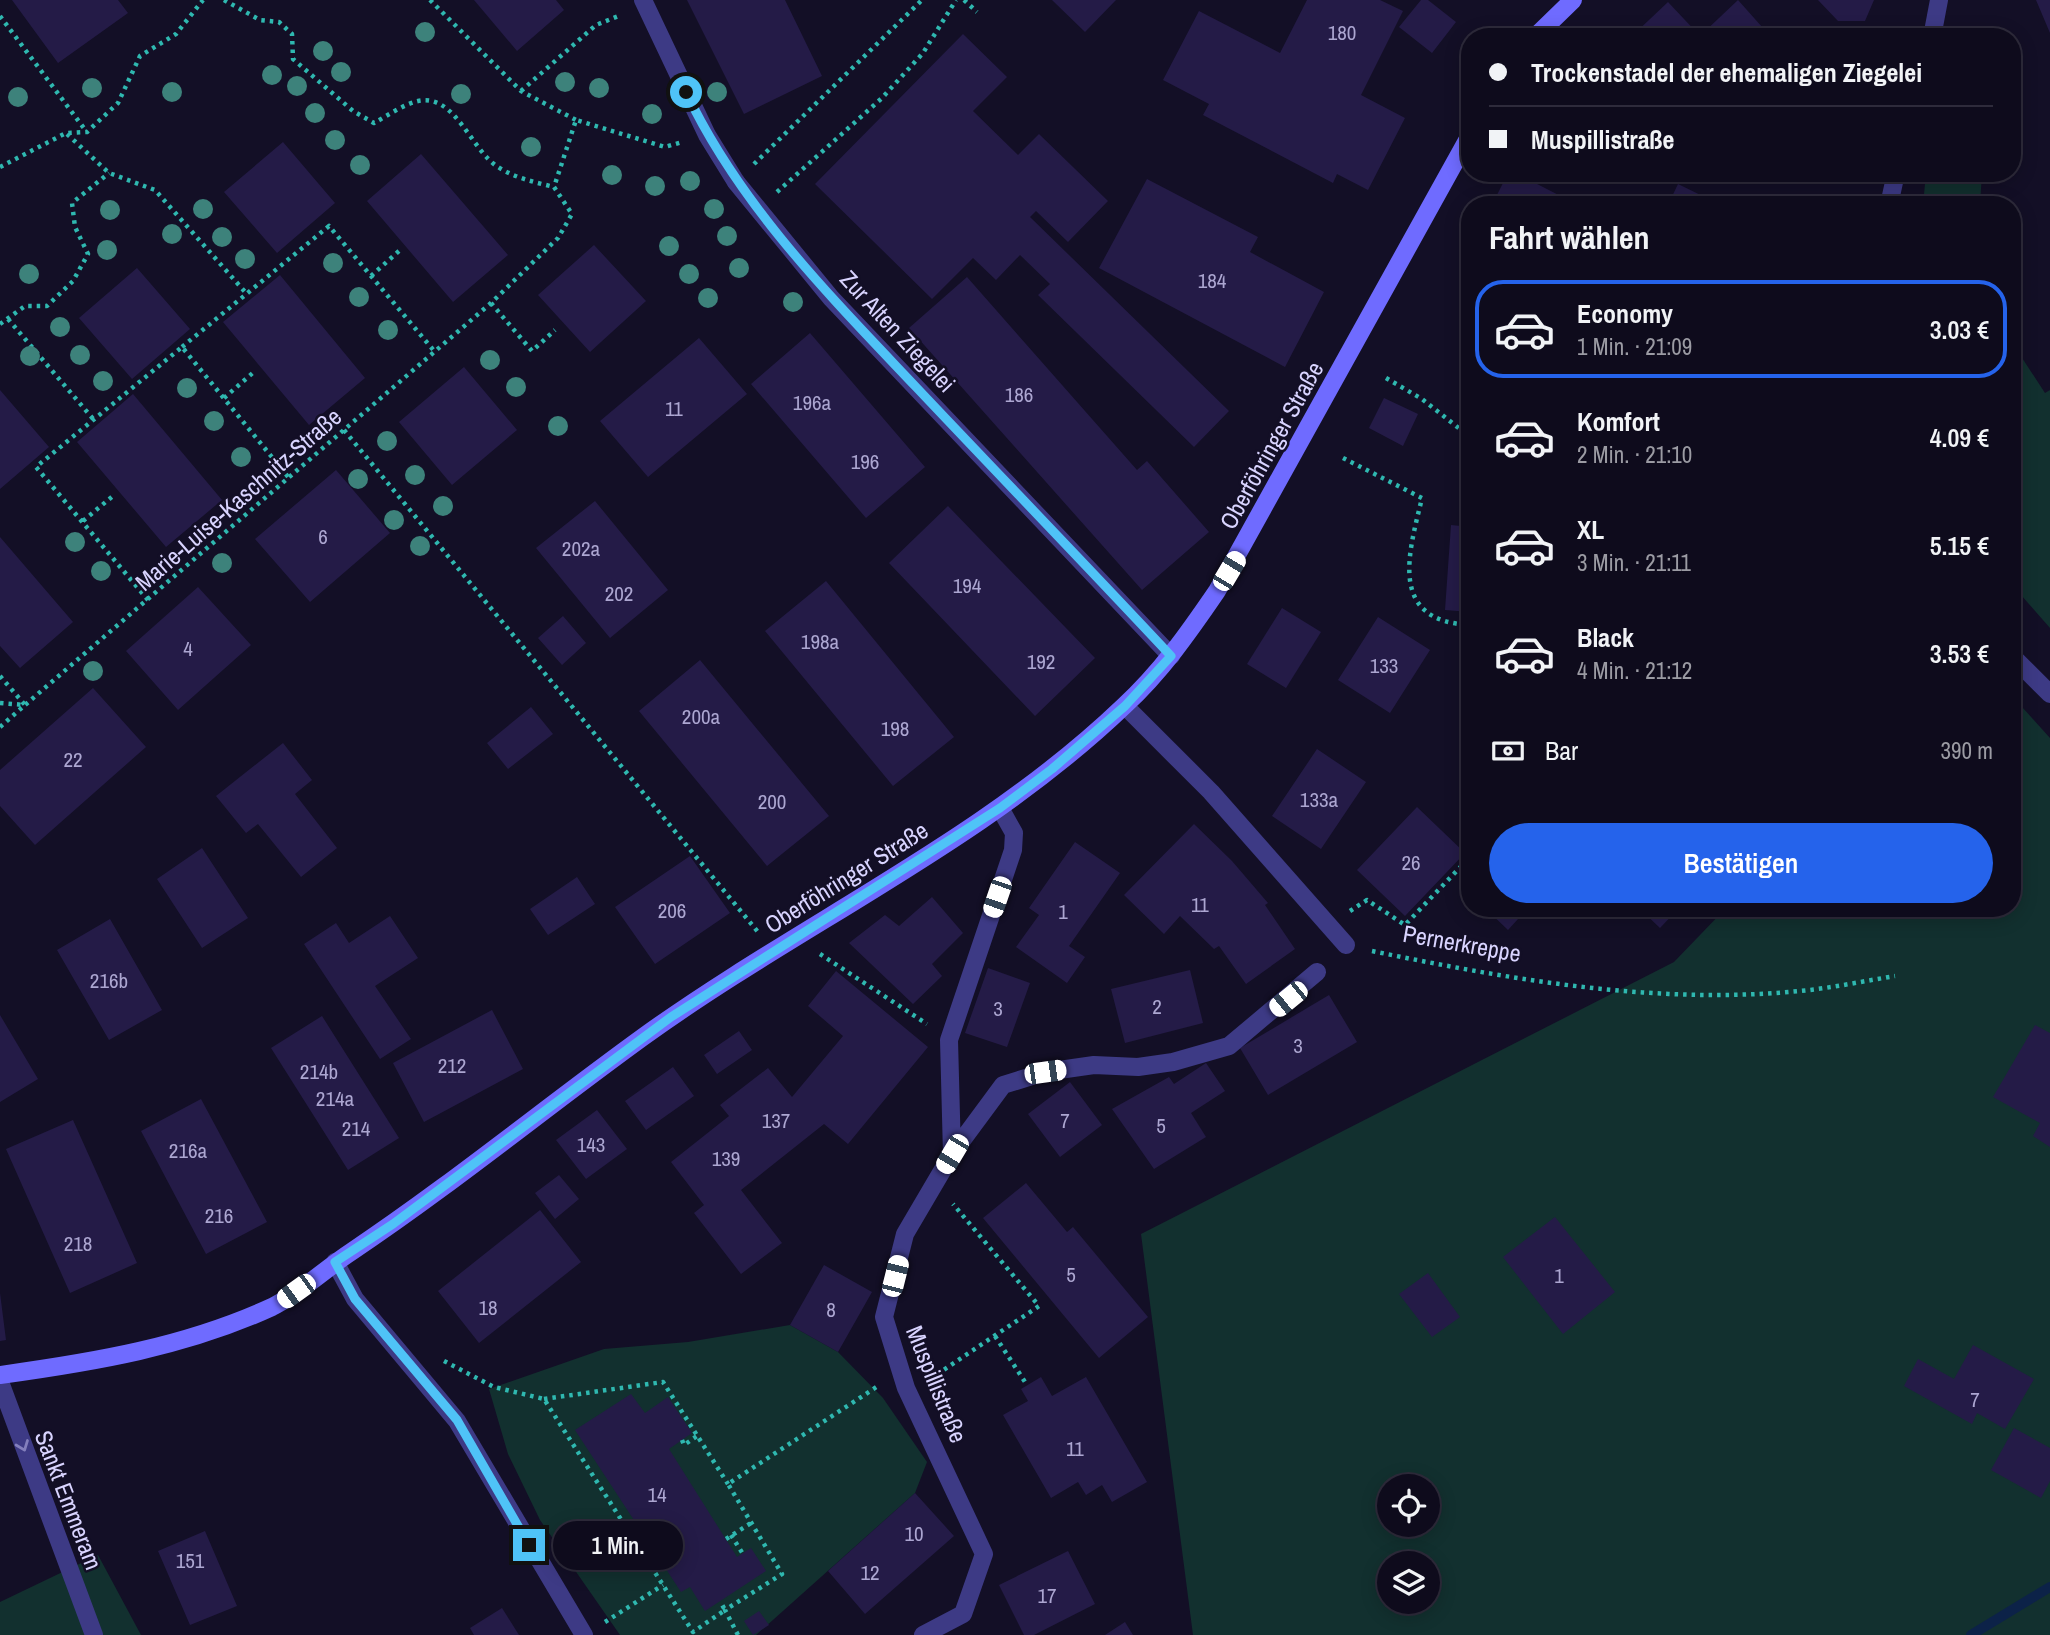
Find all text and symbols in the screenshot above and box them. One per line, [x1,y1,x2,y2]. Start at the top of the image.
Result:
house number: 180 [1328,18,1356,47]
text: Trockenstadel der ehemaligen Ziegelei [1531,55,1922,90]
route start [670,76,702,108]
text: Muspillistraße [1531,122,1674,157]
text: Fahrt wählen [1489,216,1650,259]
street label: Zur Alten Ziegelei [833,263,963,399]
house number: 184 [1198,266,1227,295]
text: Economy [1577,296,1673,331]
icon: car [1493,298,1556,361]
text: 3.03 € [1930,312,1989,347]
text: 1 Min. · 21:09 [1577,331,1692,362]
street label: Oberföhringer Straße [1212,355,1330,535]
house number: 186 [1005,380,1033,409]
house number: 196a [793,388,832,417]
house number: 11 [665,394,683,423]
street label: Marie-Luise-Kaschnitz-Straße [128,400,348,598]
text: Komfort [1577,404,1660,439]
icon: car [1493,406,1556,469]
text: 4.09 € [1930,420,1989,455]
text: 2 Min. · 21:10 [1577,439,1692,470]
house number: 196 [851,447,879,476]
text: XL [1577,512,1604,547]
icon: car [1493,514,1556,577]
house number: 6 [318,522,328,551]
text: 5.15 € [1930,528,1989,563]
house number: 202a [562,534,601,563]
text: 3 Min. · 21:11 [1577,547,1691,578]
car [1210,548,1249,594]
house number: 194 [953,571,982,600]
house number: 202 [605,579,633,608]
text: Black [1577,620,1634,655]
icon: car [1493,622,1556,685]
house number: 198a [801,627,840,656]
house number: 4 [183,634,193,663]
text: 3.53 € [1930,636,1989,671]
house number: 192 [1027,647,1055,676]
house number: 133 [1370,651,1398,680]
text: 4 Min. · 21:12 [1577,655,1692,686]
house number: 200a [682,702,721,731]
house number: 198 [881,714,909,743]
icon: cash [1489,732,1527,770]
text: Bar [1545,733,1578,768]
text: 390 m [1941,735,1993,766]
house number: 22 [63,745,83,774]
house number: 133a [1300,785,1339,814]
house number: 200 [758,787,786,816]
street label: Oberföhringer Straße [758,814,934,940]
button: Bestätigen [1489,823,1993,903]
house number: 26 [1401,848,1421,877]
car [981,874,1014,920]
house number: 11 [1191,890,1209,919]
house number: 206 [658,896,686,925]
house number: 1 [1058,897,1068,926]
street label: Pernerkreppe [1401,917,1523,969]
house number: 216b [90,966,128,995]
car [1266,978,1311,1020]
house number: 2 [1152,992,1162,1021]
house number: 3 [993,994,1003,1023]
house number: 3 [1293,1031,1303,1060]
house number: 212 [438,1051,466,1080]
house number: 214b [300,1057,338,1086]
car [1023,1059,1068,1085]
house number: 214a [316,1084,355,1113]
house number: 137 [762,1106,790,1135]
house number: 7 [1060,1106,1070,1135]
house number: 5 [1156,1111,1166,1140]
house number: 214 [342,1114,371,1143]
house number: 143 [577,1130,605,1159]
car [933,1131,972,1177]
house number: 216a [169,1136,208,1165]
house number: 139 [712,1144,740,1173]
house number: 216 [205,1201,233,1230]
house number: 218 [64,1229,92,1258]
car [880,1253,911,1299]
house number: 5 [1066,1260,1076,1289]
house number: 1 [1554,1261,1564,1290]
car [273,1270,320,1312]
house number: 18 [478,1293,498,1322]
house number: 8 [826,1295,836,1324]
street label: Muspillistraße [899,1321,975,1447]
house number: 7 [1970,1385,1980,1414]
street label: Sankt Emmeram [28,1426,110,1574]
house number: 11 [1066,1434,1084,1463]
one-way arrow [15,1439,29,1452]
map controls [1377,1474,1440,1614]
button: locate [1377,1474,1440,1537]
house number: 14 [647,1480,667,1509]
house number: 10 [904,1519,924,1548]
callout: 1 Min. [554,1520,683,1570]
route end [513,1529,545,1561]
text: 1 Min. [591,1530,645,1561]
house number: 151 [176,1546,205,1575]
button: layers [1377,1551,1440,1614]
house number: 12 [860,1558,880,1587]
house number: 17 [1037,1581,1057,1610]

